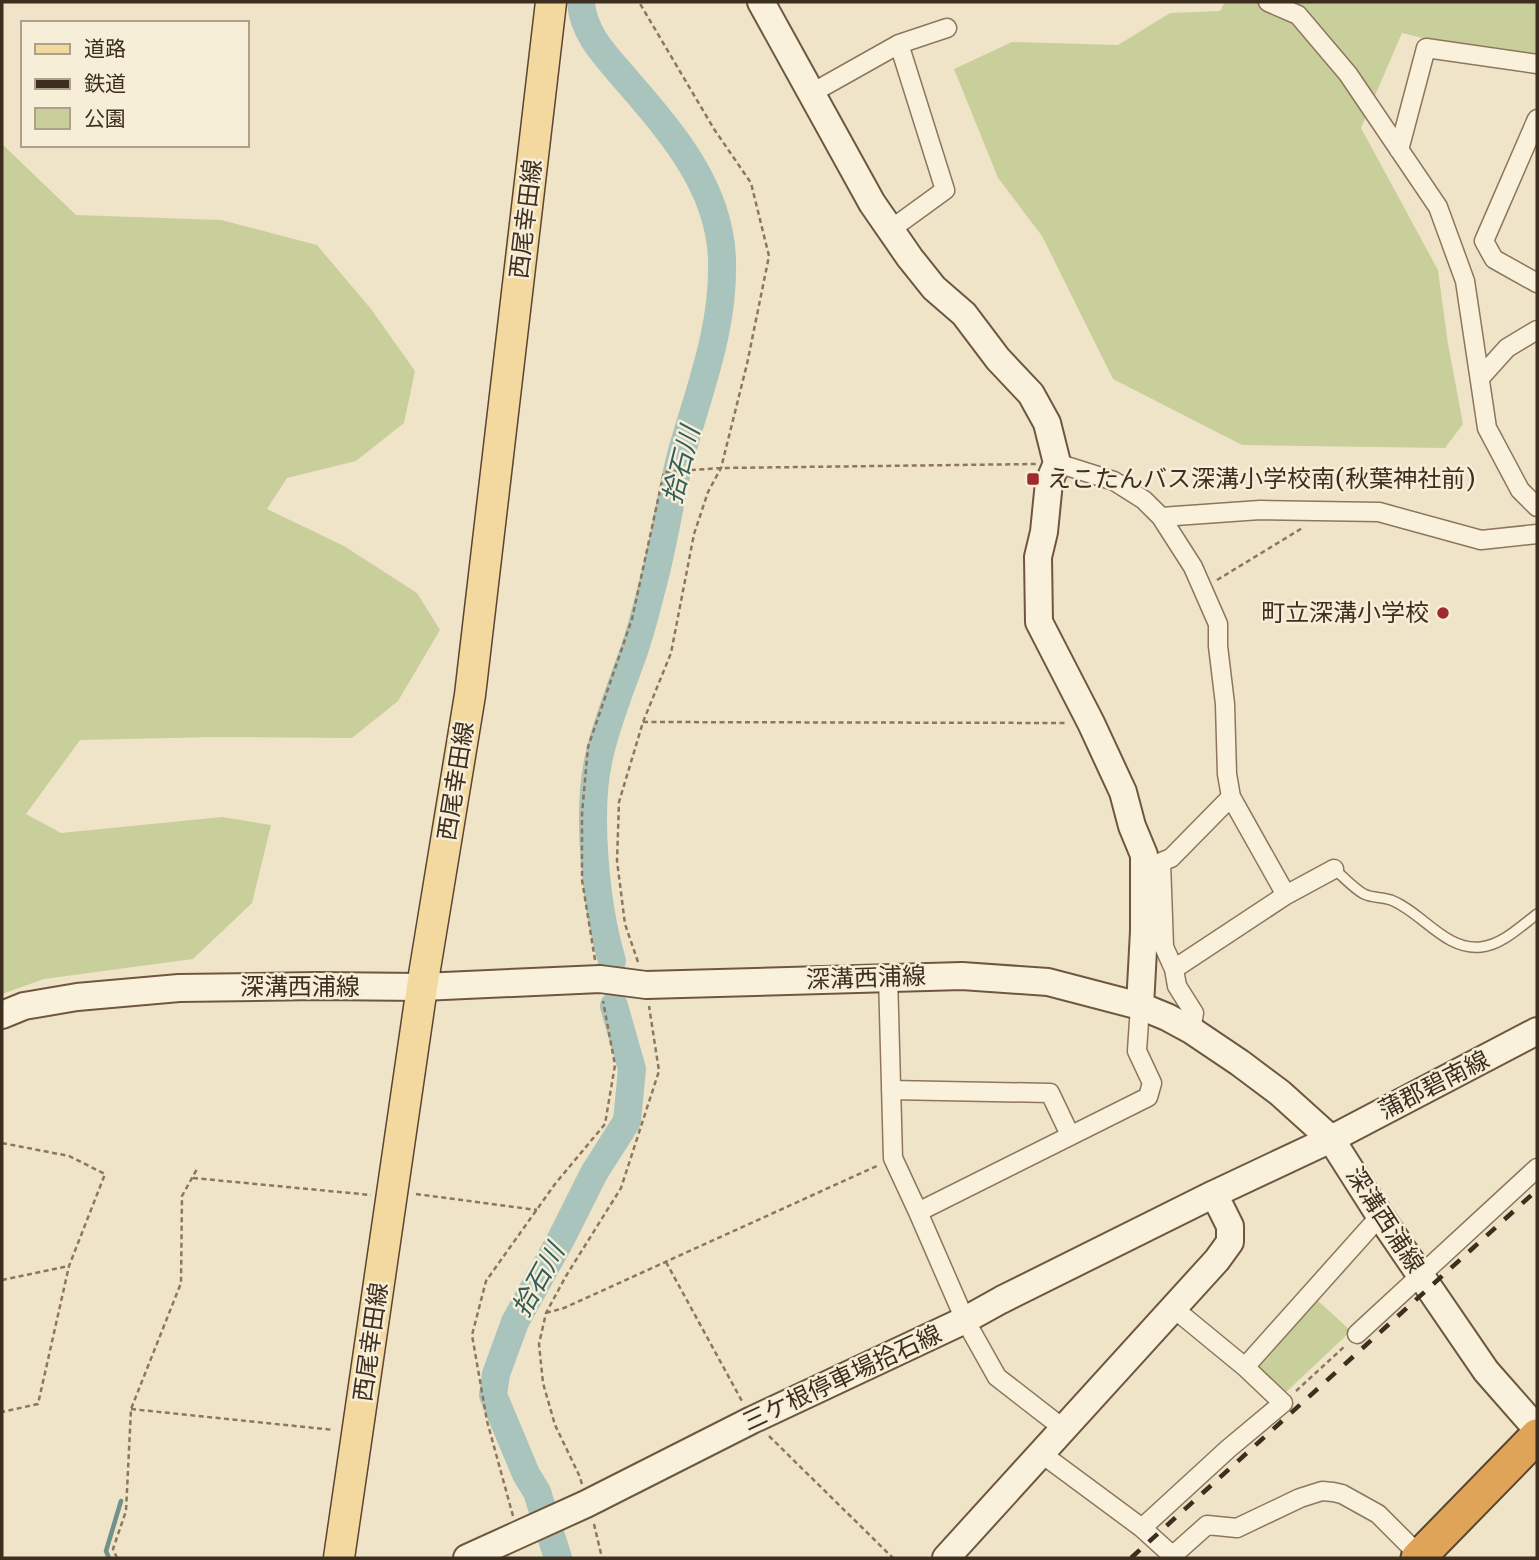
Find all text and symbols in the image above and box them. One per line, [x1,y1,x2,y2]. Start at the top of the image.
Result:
legend [21,21,248,147]
text: 道路 [84,35,126,62]
text: 鉄道 [84,70,126,97]
text: 公園 [84,105,126,132]
street label: 西尾幸田線 [503,157,548,280]
water label: 拾石川 [655,420,707,507]
place label: えこたんバス深溝小学校南(秋葉神社前) [1047,463,1476,494]
marker: えこたんバス深溝小学校南(秋葉神社前) [1025,471,1041,487]
place label: 町立深溝小学校 [1261,597,1429,628]
marker: 町立深溝小学校 [1435,605,1451,621]
street label: 西尾幸田線 [431,719,480,843]
street label: 深溝西浦線 [805,960,926,995]
street label: 深溝西浦線 [240,971,360,1002]
street label: 蒲郡碧南線 [1373,1044,1494,1126]
street label: 深溝西浦線 [1340,1161,1431,1278]
water label: 拾石川 [504,1235,572,1322]
street label: 西尾幸田線 [347,1280,394,1404]
street label: 三ケ根停車場拾石線 [737,1318,946,1437]

